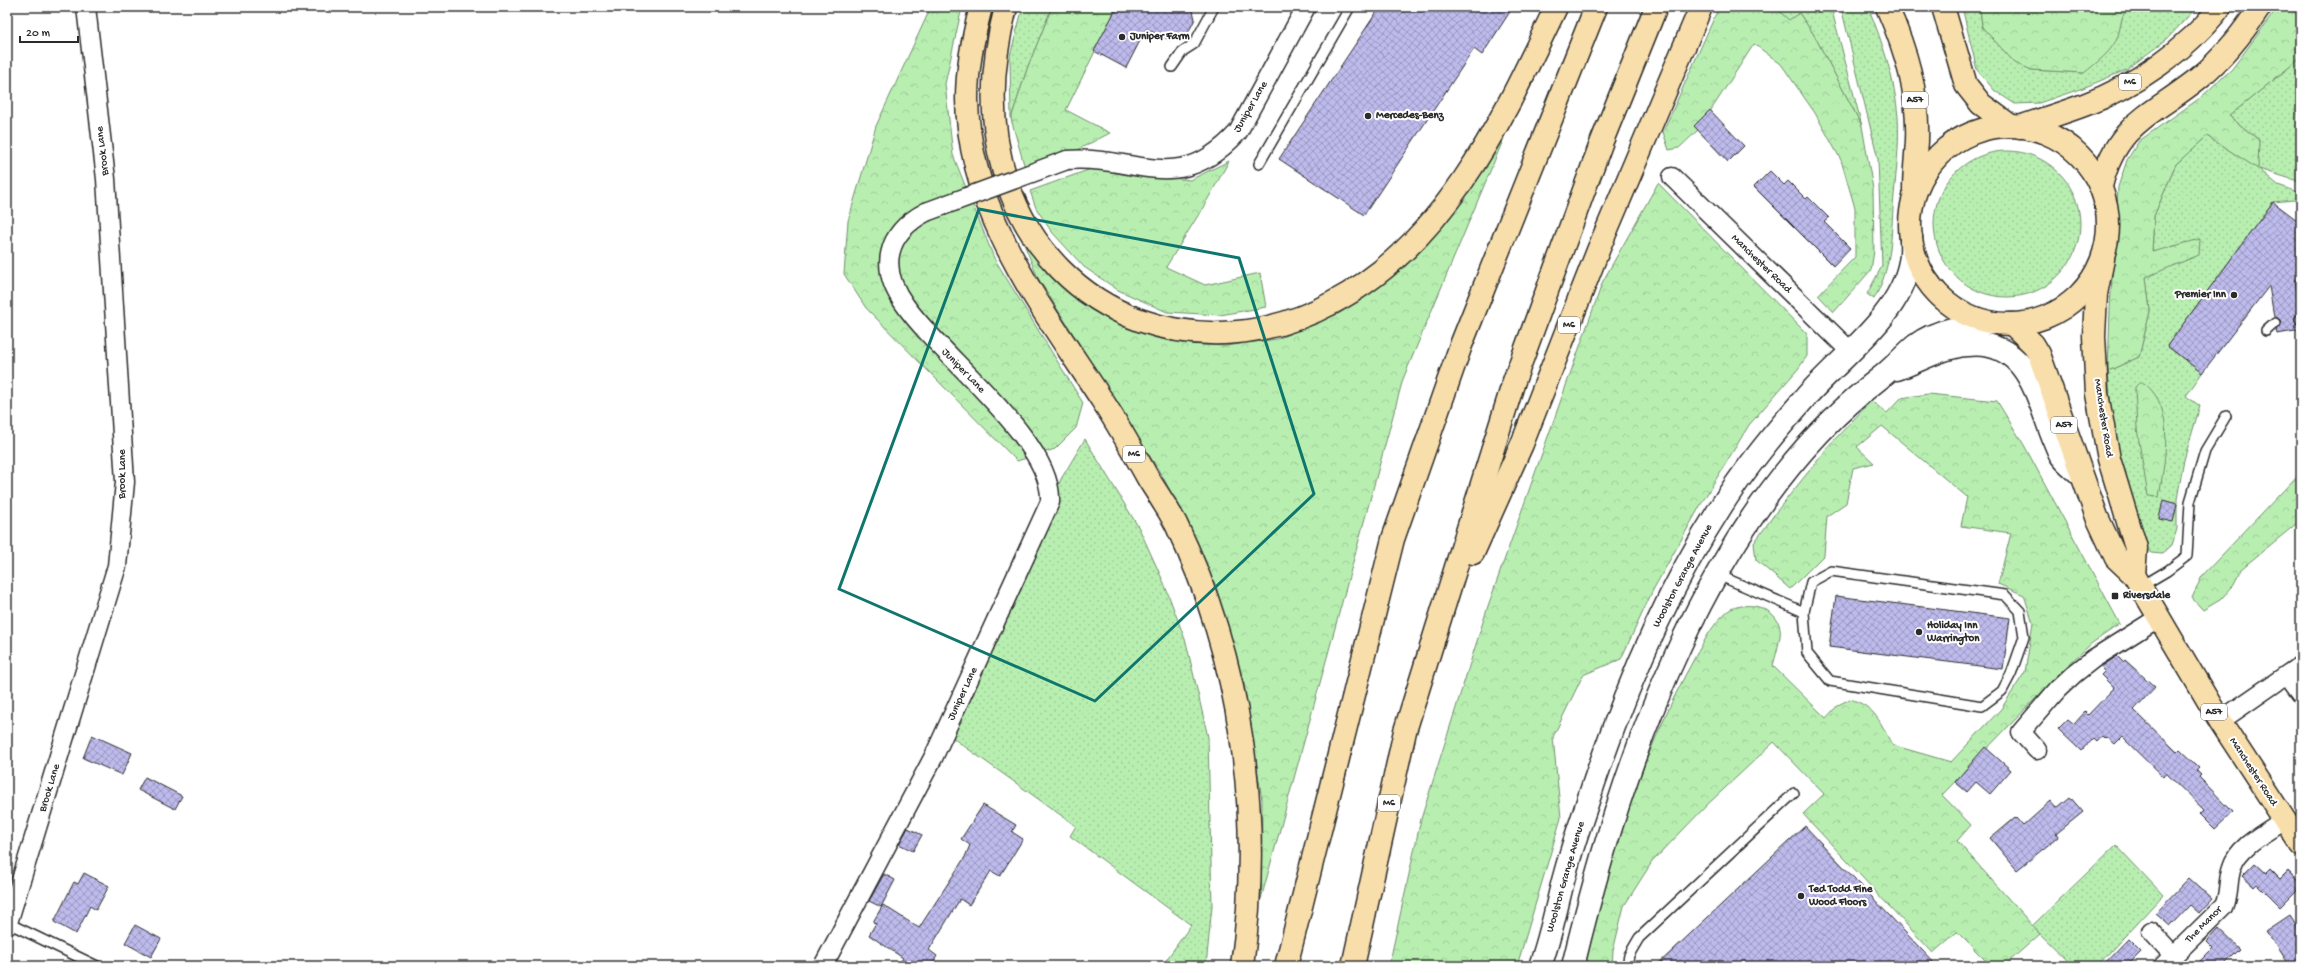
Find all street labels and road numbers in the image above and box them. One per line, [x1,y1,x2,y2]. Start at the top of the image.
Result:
road number: M6 [2119,74,2141,90]
street label: Juniper Lane [1231,79,1271,135]
road number: A57 [1902,92,1928,108]
street label: Brook Lane [94,125,112,177]
street label: Manchester Road [1728,232,1795,297]
road number: M6 [1558,317,1580,333]
street label: Juniper Lane [939,346,987,396]
street label: Manchester Road [2091,378,2115,460]
road number: A57 [2051,417,2077,433]
road number: M6 [1123,446,1145,462]
street label: Brook Lane [117,449,129,500]
street label: Woolston Grange Avenue [1651,522,1715,630]
street label: Juniper Lane [945,665,981,722]
road number: A57 [2201,704,2227,720]
street label: Manchester Road [2226,736,2280,810]
street label: Brook Lane [37,762,63,814]
road number: M6 [1378,795,1400,811]
street label: Woolston Grange Avenue [1544,820,1588,934]
street label: The Manor [2182,903,2226,947]

